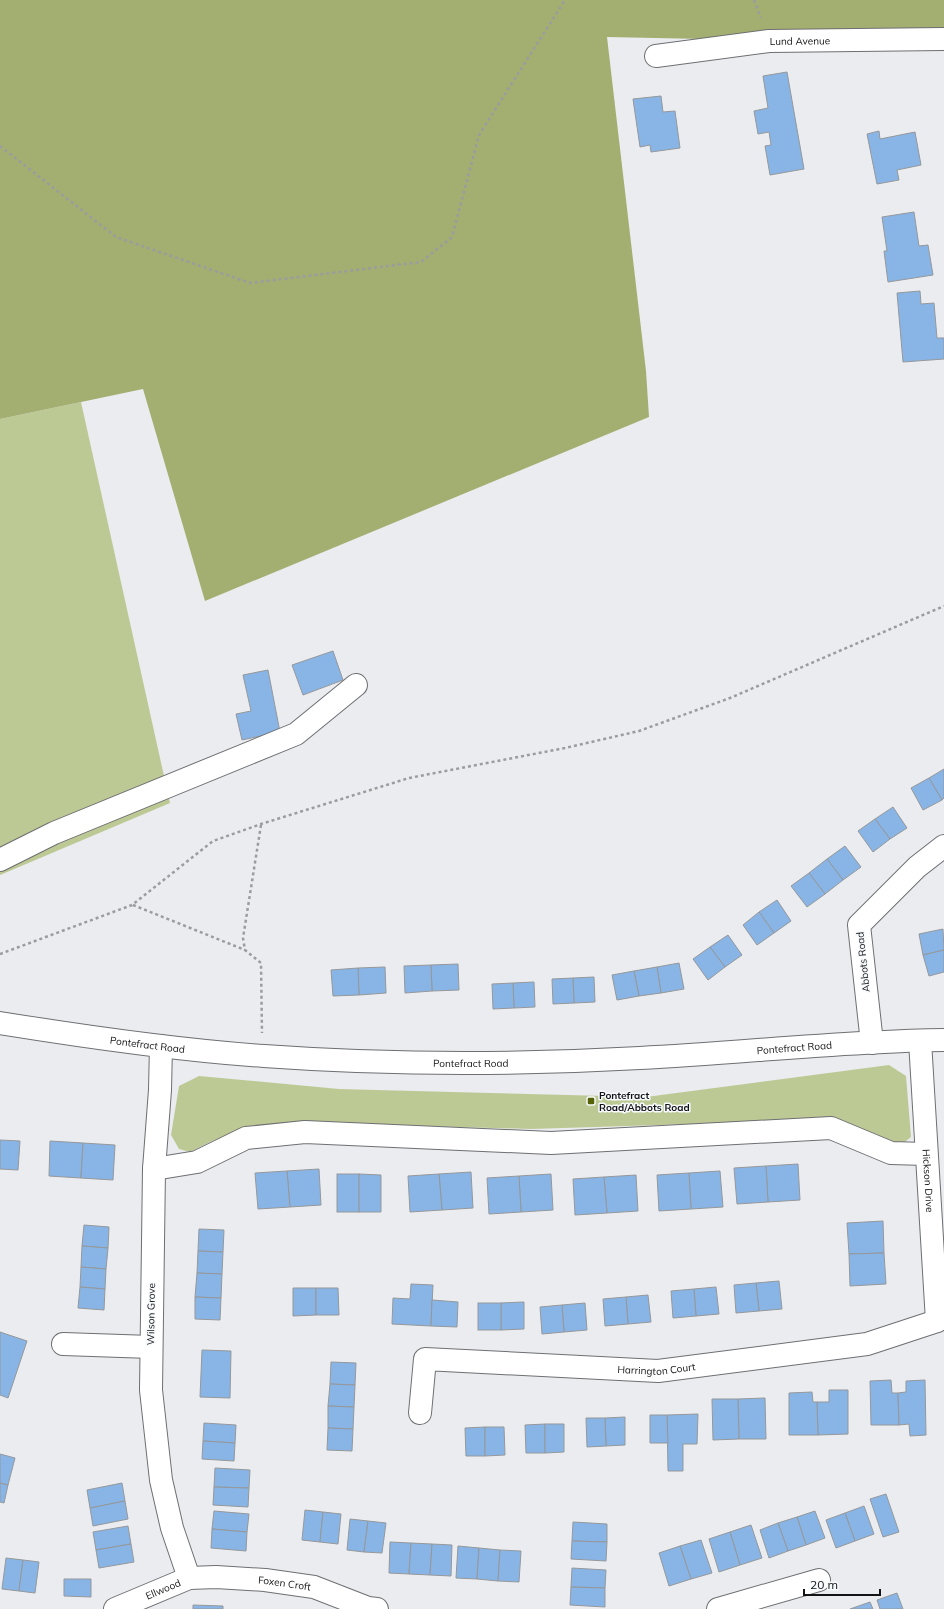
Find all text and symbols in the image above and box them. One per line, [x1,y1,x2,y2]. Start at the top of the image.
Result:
street label: Lund Avenue [770,34,830,47]
street label: Abbots Road [853,931,873,993]
street label: Pontefract Road [109,1033,186,1055]
street label: Pontefract Road [756,1038,832,1057]
street label: Pontefract Road [433,1056,508,1070]
place label: Pontefract Road/Abbots Road [599,1089,690,1114]
marker: Pontefract Road/Abbots Road [586,1096,596,1106]
street label: Hickson Drive [920,1149,937,1213]
street label: Wilson Grove [144,1283,158,1345]
street label: Harrington Court [617,1360,697,1378]
scale bar [804,1571,880,1597]
street label: Foxen Croft [258,1573,312,1593]
street label: Ellwood [144,1576,182,1602]
text: 20 m [810,1577,838,1592]

